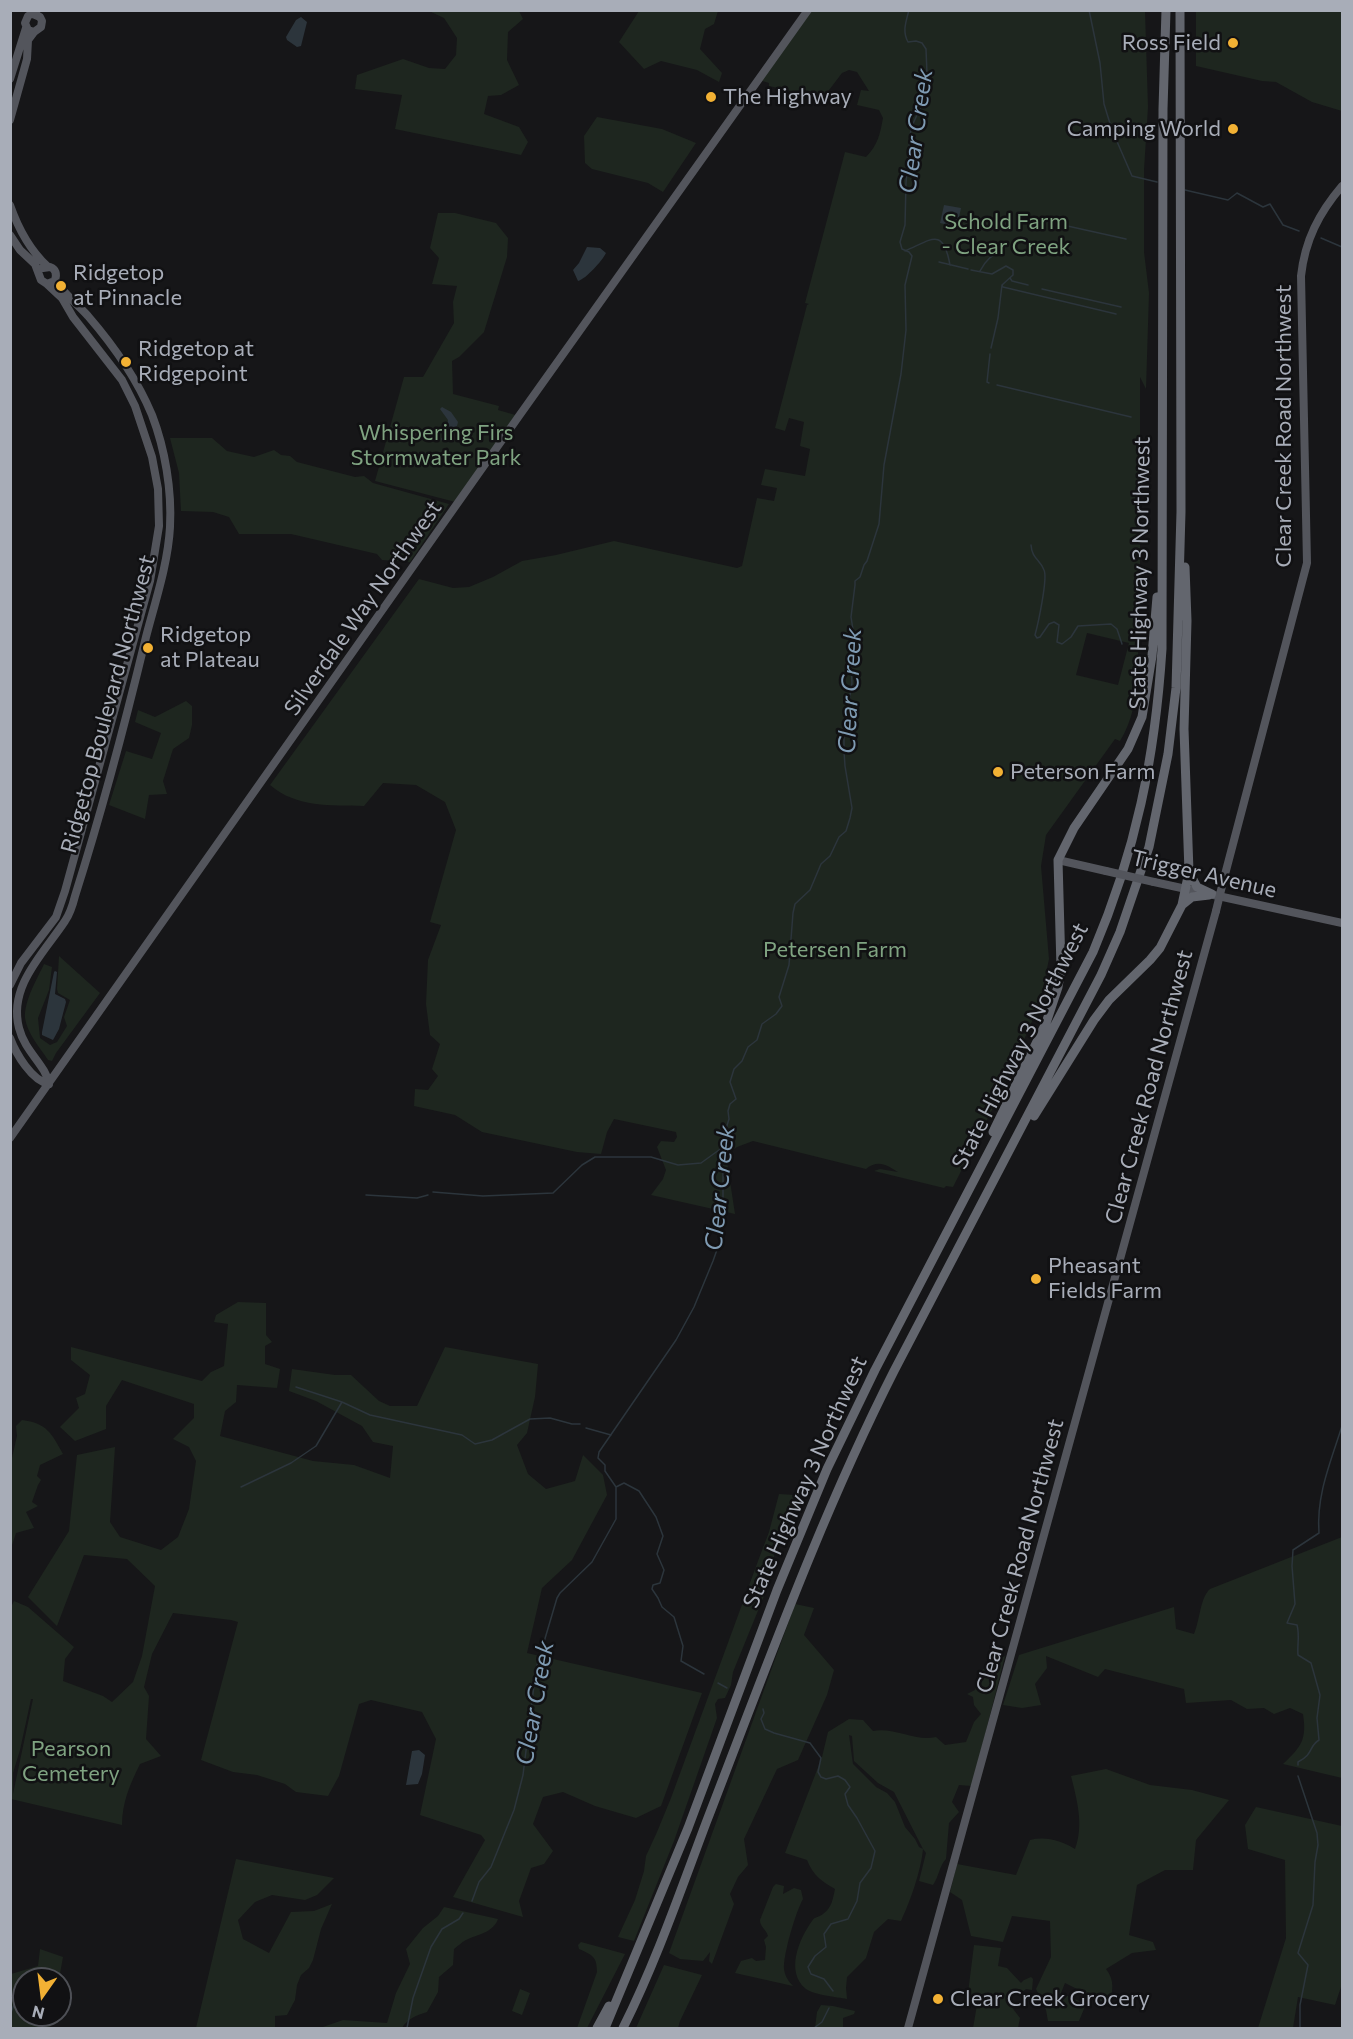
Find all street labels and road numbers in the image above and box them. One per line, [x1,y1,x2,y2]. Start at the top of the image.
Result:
street label: Clear Creek Road Northwest [1271,285,1297,567]
street label: State Highway 3 Northwest [1124,436,1156,710]
street label: Silverdale Way Northwest [279,495,447,721]
street label: Ridgetop Boulevard Northwest [55,552,161,856]
street label: Trigger Avenue [1129,844,1279,904]
street label: State Highway 3 Northwest [946,918,1094,1174]
street label: Clear Creek Road Northwest [1100,947,1198,1227]
street label: State Highway 3 Northwest [737,1352,873,1612]
street label: Clear Creek Road Northwest [971,1416,1069,1696]

